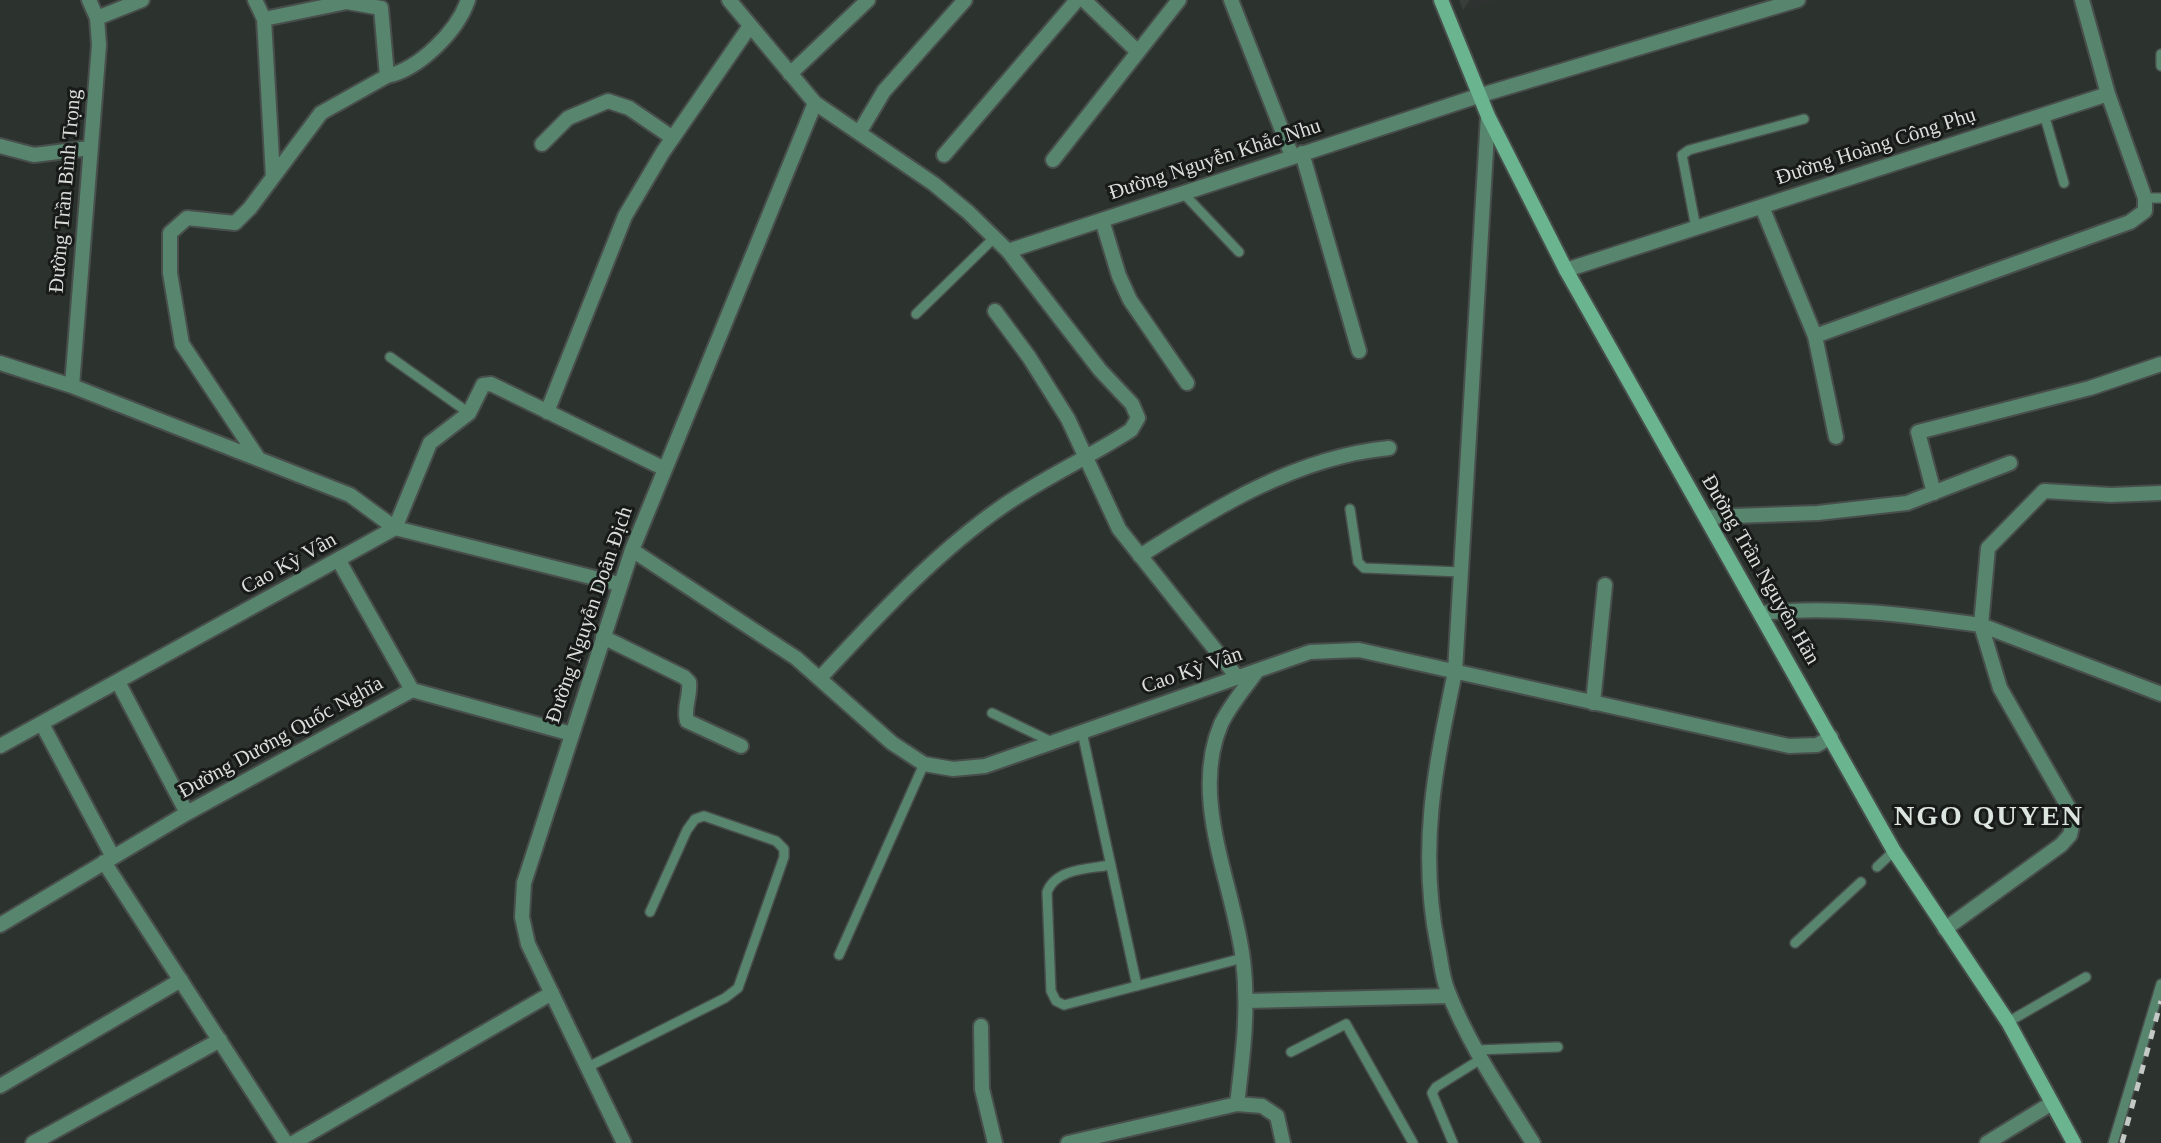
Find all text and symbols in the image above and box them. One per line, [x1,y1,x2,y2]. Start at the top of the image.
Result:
street label: Đường Trần Bình Trọng [45,88,87,294]
street label: Đường Hoàng Công Phụ [1773,103,1979,191]
street label: Đường Nguyễn Khắc Nhu [1106,114,1324,206]
street label: Đường Trần Nguyên Hãn [1695,471,1825,669]
street label: Đường Nguyễn Doãn Địch [541,503,639,727]
street label: Cao Kỳ Vân [237,528,341,600]
street label: Cao Kỳ Vân [1138,642,1246,700]
street label: Đường Dương Quốc Nghĩa [174,671,388,805]
district label: NGO QUYEN [1895,801,2083,835]

